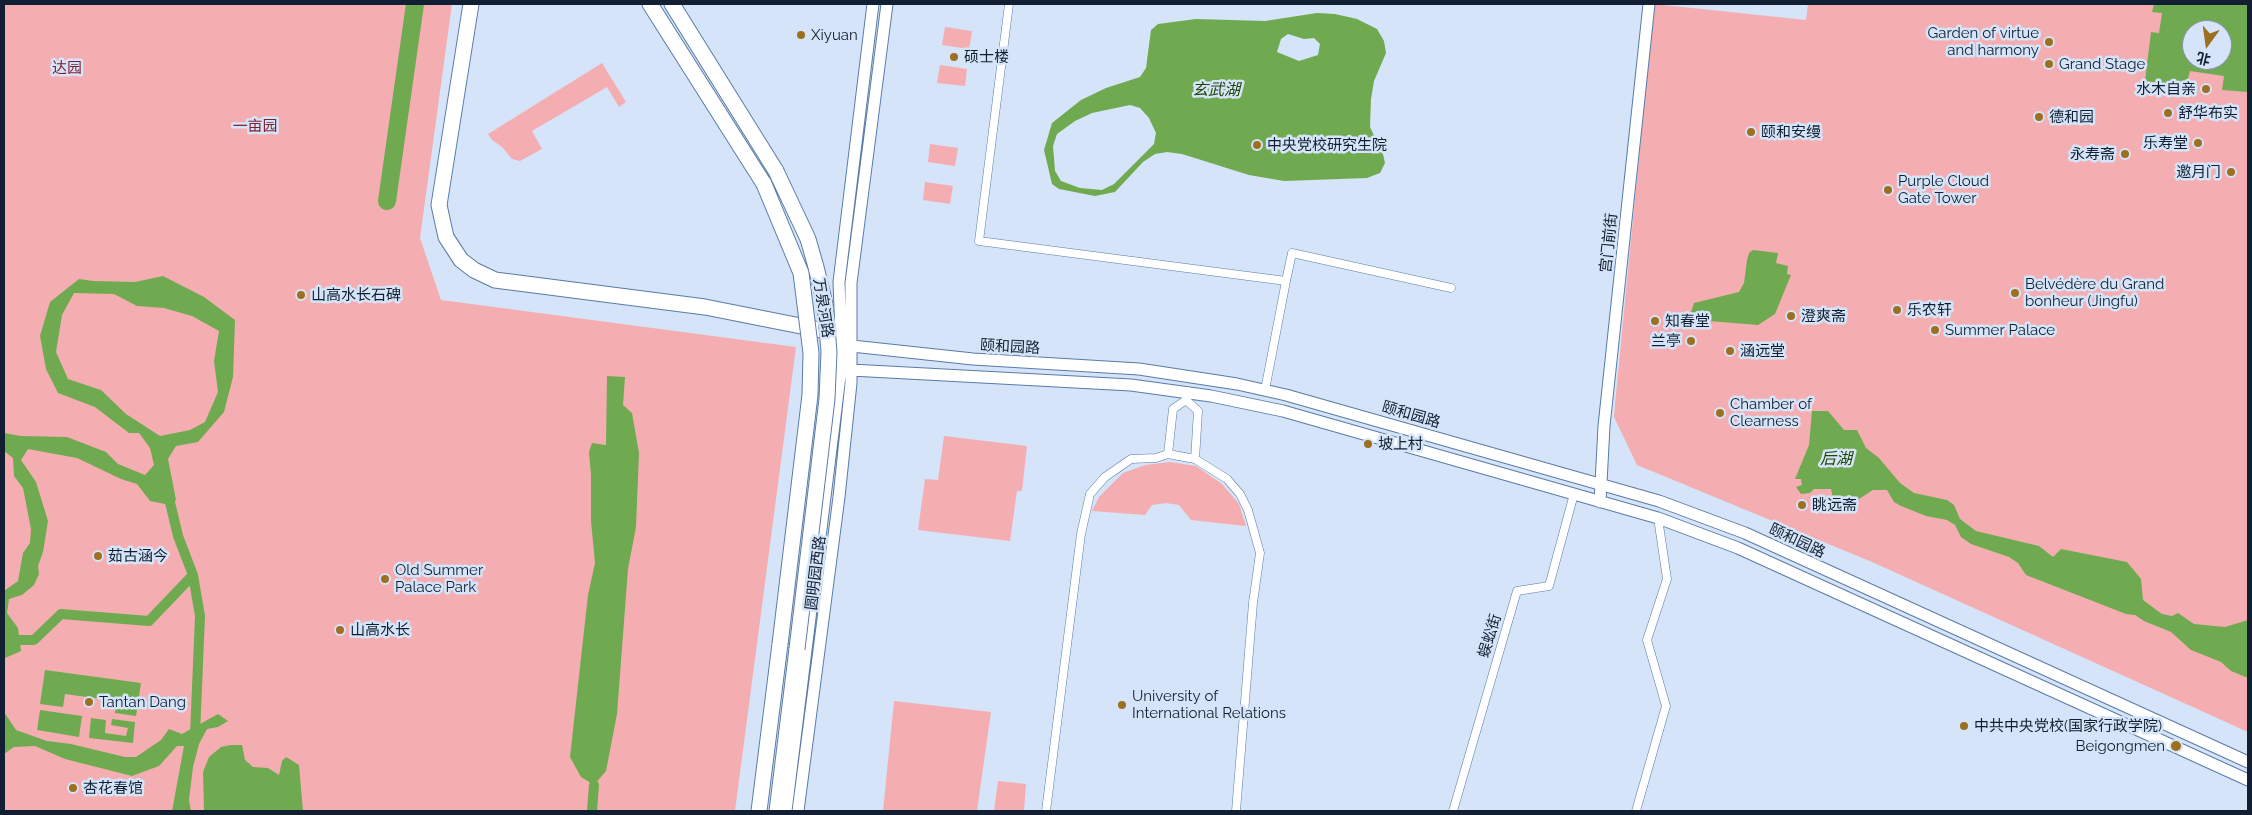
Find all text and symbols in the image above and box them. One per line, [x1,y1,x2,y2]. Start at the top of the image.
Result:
north arrow [2182,20,2232,70]
place label: Garden of virtue and harmony [1927,24,2039,59]
place label: Xiyuan [811,26,858,44]
marker: Xiyuan [795,29,807,41]
marker: Garden of virtue and harmony [2043,36,2055,48]
place label: 硕士楼 [964,48,1009,66]
text: 北 [2195,49,2212,68]
marker: 硕士楼 [948,51,960,63]
place label: Grand Stage [2059,55,2145,73]
marker: Grand Stage [2043,58,2055,70]
park label: 达园 [52,59,82,77]
water label: 玄武湖 [1192,80,1240,100]
place label: 水木自亲 [2136,80,2196,98]
marker: 水木自亲 [2200,83,2212,95]
place label: 舒华布实 [2178,104,2238,122]
marker: 舒华布实 [2162,107,2174,119]
place label: 德和园 [2049,108,2094,126]
marker: 德和园 [2033,111,2045,123]
park label: 一亩园 [233,117,277,135]
place label: 颐和安缦 [1761,123,1821,141]
marker: 颐和安缦 [1745,126,1757,138]
place label: 乐寿堂 [2143,134,2188,152]
place label: 中央党校研究生院 [1267,136,1387,154]
marker: 乐寿堂 [2192,137,2204,149]
marker: 中央党校研究生院 [1251,139,1263,151]
place label: 永寿斋 [2070,145,2115,163]
marker: 永寿斋 [2119,148,2131,160]
place label: 邀月门 [2176,163,2221,181]
marker: 邀月门 [2225,166,2237,178]
place label: Purple Cloud Gate Tower [1898,172,1989,207]
marker: Purple Cloud Gate Tower [1882,184,1894,196]
street label: 宫门前街 [1597,212,1621,274]
place label: Belvédère du Grand bonheur (Jingfu) [2025,275,2164,310]
street label: 万泉河路 [809,277,837,339]
place label: 山高水长石碑 [311,286,401,304]
marker: Belvédère du Grand bonheur (Jingfu) [2009,287,2021,299]
marker: 山高水长石碑 [295,289,307,301]
place label: 乐农轩 [1907,301,1952,319]
marker: 乐农轩 [1891,304,1903,316]
place label: 澄爽斋 [1801,307,1846,325]
marker: 澄爽斋 [1785,310,1797,322]
place label: 知春堂 [1665,312,1710,330]
marker: 知春堂 [1649,315,1661,327]
place label: Summer Palace [1945,321,2055,339]
marker: Summer Palace [1929,324,1941,336]
place label: 兰亭 [1651,332,1681,350]
marker: 兰亭 [1685,335,1697,347]
street label: 颐和园路 [980,336,1040,358]
place label: 涵远堂 [1740,342,1785,360]
marker: 涵远堂 [1724,345,1736,357]
place label: Chamber of Clearness [1730,395,1812,430]
street label: 颐和园路 [1380,398,1442,432]
marker: Chamber of Clearness [1714,407,1726,419]
place label: 坡上村 [1378,435,1423,453]
marker: 坡上村 [1362,438,1374,450]
water label: 后湖 [1820,449,1852,469]
place label: 眺远斋 [1812,496,1857,514]
marker: 眺远斋 [1796,499,1808,511]
street label: 颐和园路 [1766,520,1828,562]
street label: 圆明园西路 [802,535,830,611]
place label: 茹古涵今 [108,547,168,565]
marker: 茹古涵今 [92,550,104,562]
place label: Old Summer Palace Park [395,561,483,596]
marker: Old Summer Palace Park [379,573,391,585]
street label: 蜈蚣街 [1475,612,1505,660]
place label: 山高水长 [350,621,410,639]
marker: 山高水长 [334,624,346,636]
place label: University of International Relations [1132,687,1286,722]
place label: Tantan Dang [99,693,186,711]
marker: Tantan Dang [83,696,95,708]
marker: University of International Relations [1116,699,1128,711]
place label: 中共中央党校(国家行政学院) [1974,717,2162,735]
marker: 中共中央党校(国家行政学院) [1958,720,1970,732]
place label: Beigongmen [2075,737,2165,755]
marker: Beigongmen [2169,739,2183,753]
place label: 杏花春馆 [83,779,143,797]
marker: 杏花春馆 [67,782,79,794]

